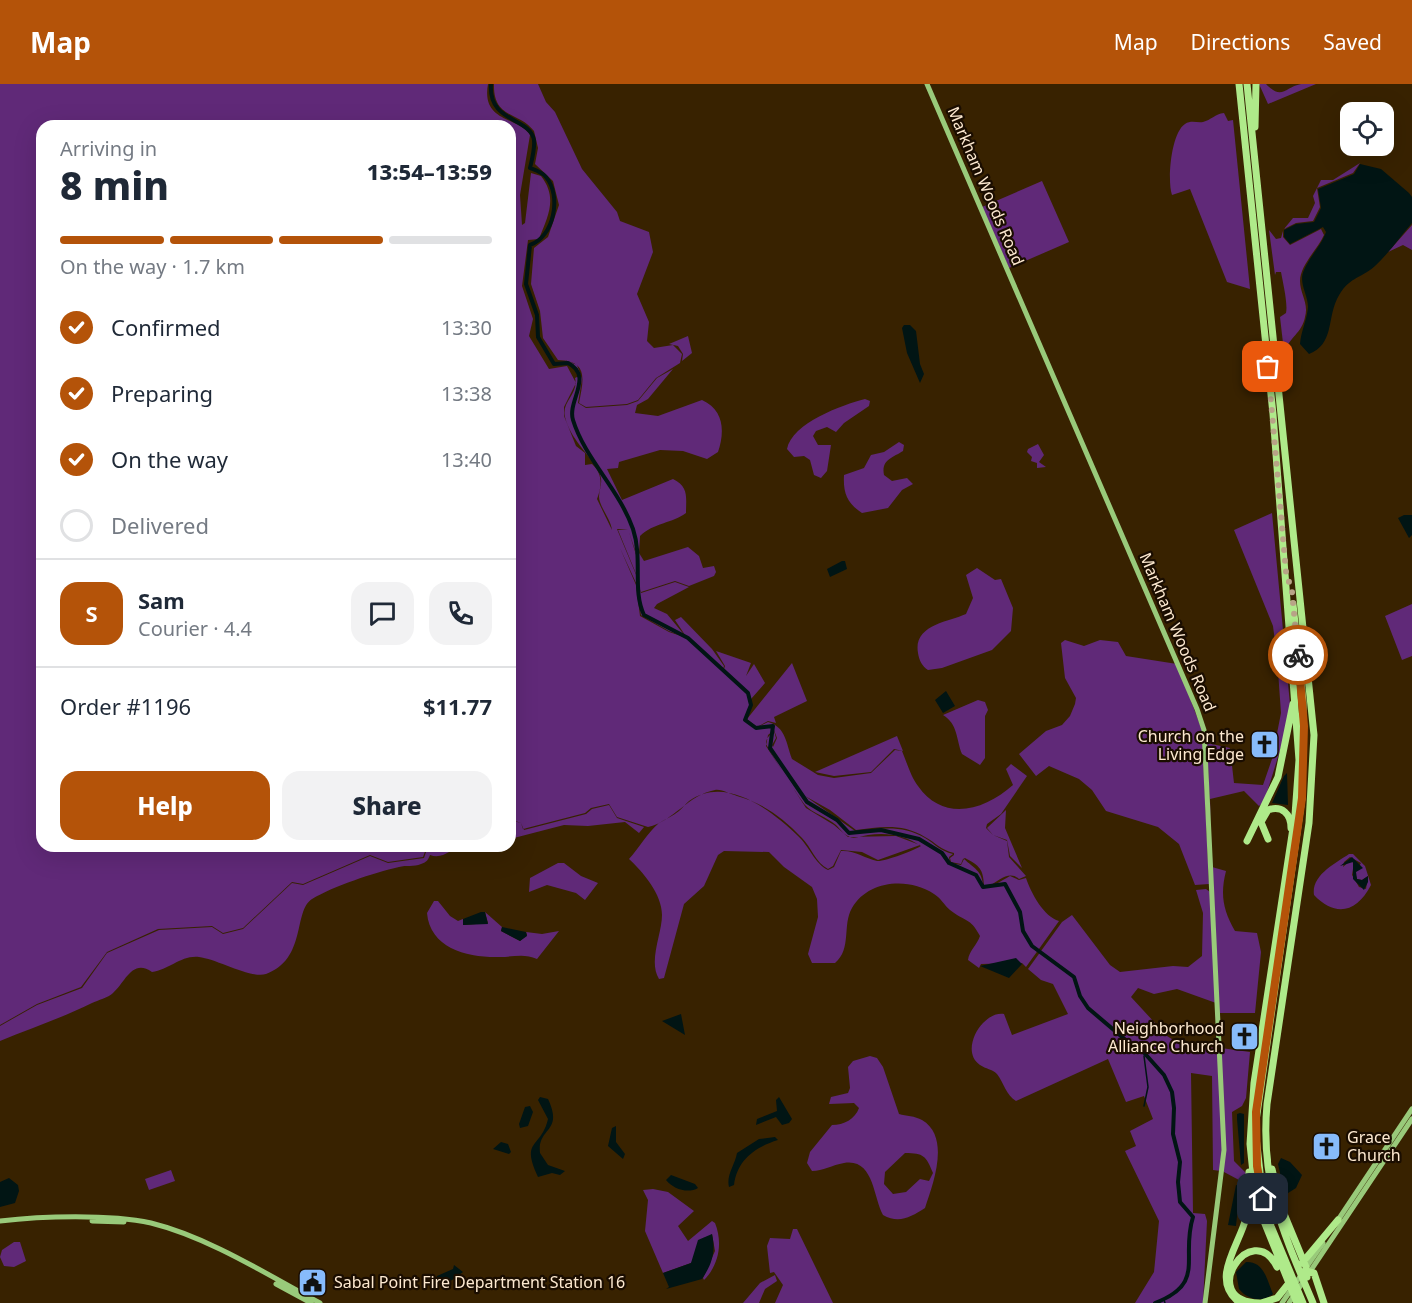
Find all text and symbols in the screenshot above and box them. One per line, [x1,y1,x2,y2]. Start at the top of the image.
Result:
text: Map [30,23,91,61]
text: Map [1114,28,1158,56]
text: Directions [1191,28,1290,56]
text: Saved [1323,28,1382,56]
map controls [1340,102,1394,156]
button: locate [1340,102,1394,156]
street label: Markham Woods Road [943,103,1029,269]
text: Arriving in [60,135,157,162]
text: 13:54–13:59 [367,156,492,186]
text: 8 min [60,158,169,211]
text: On the way · 1.7 km [60,253,245,280]
icon: check [60,311,93,344]
text: Confirmed [111,312,221,342]
text: 13:30 [441,314,492,341]
pin [1242,341,1293,392]
icon: bag [1251,350,1284,383]
icon: check [60,377,93,410]
text: Preparing [111,378,213,408]
text: 13:38 [441,380,492,407]
icon: check [60,443,93,476]
text: On the way [111,444,228,474]
text: 13:40 [441,446,492,473]
text: Delivered [111,510,209,540]
street label: Markham Woods Road [1135,549,1221,715]
button: chat [351,582,414,645]
button: phone [429,582,492,645]
text: Sam [138,585,185,615]
text: S [85,598,98,628]
text: Courier · 4.4 [138,615,252,642]
courier [1268,625,1328,685]
icon: bike [1282,639,1315,672]
text: Order #1196 [60,691,191,721]
text: $11.77 [423,691,492,721]
place label: Church on the Living Edge [1138,725,1244,765]
church icon: Church on the Living Edge [1249,729,1281,761]
button: Help [60,771,270,840]
button: Share [282,771,492,840]
place label: Neighborhood Alliance Church [1108,1017,1224,1057]
church icon: Neighborhood Alliance Church [1229,1021,1261,1053]
place label: Grace Church [1347,1126,1401,1166]
church icon: Grace Church [1310,1130,1342,1162]
pin [1237,1173,1288,1224]
icon: home [1246,1182,1279,1215]
public building icon: Sabal Point Fire Department Station 16 [297,1266,329,1298]
place label: Sabal Point Fire Department Station 16 [334,1271,625,1293]

